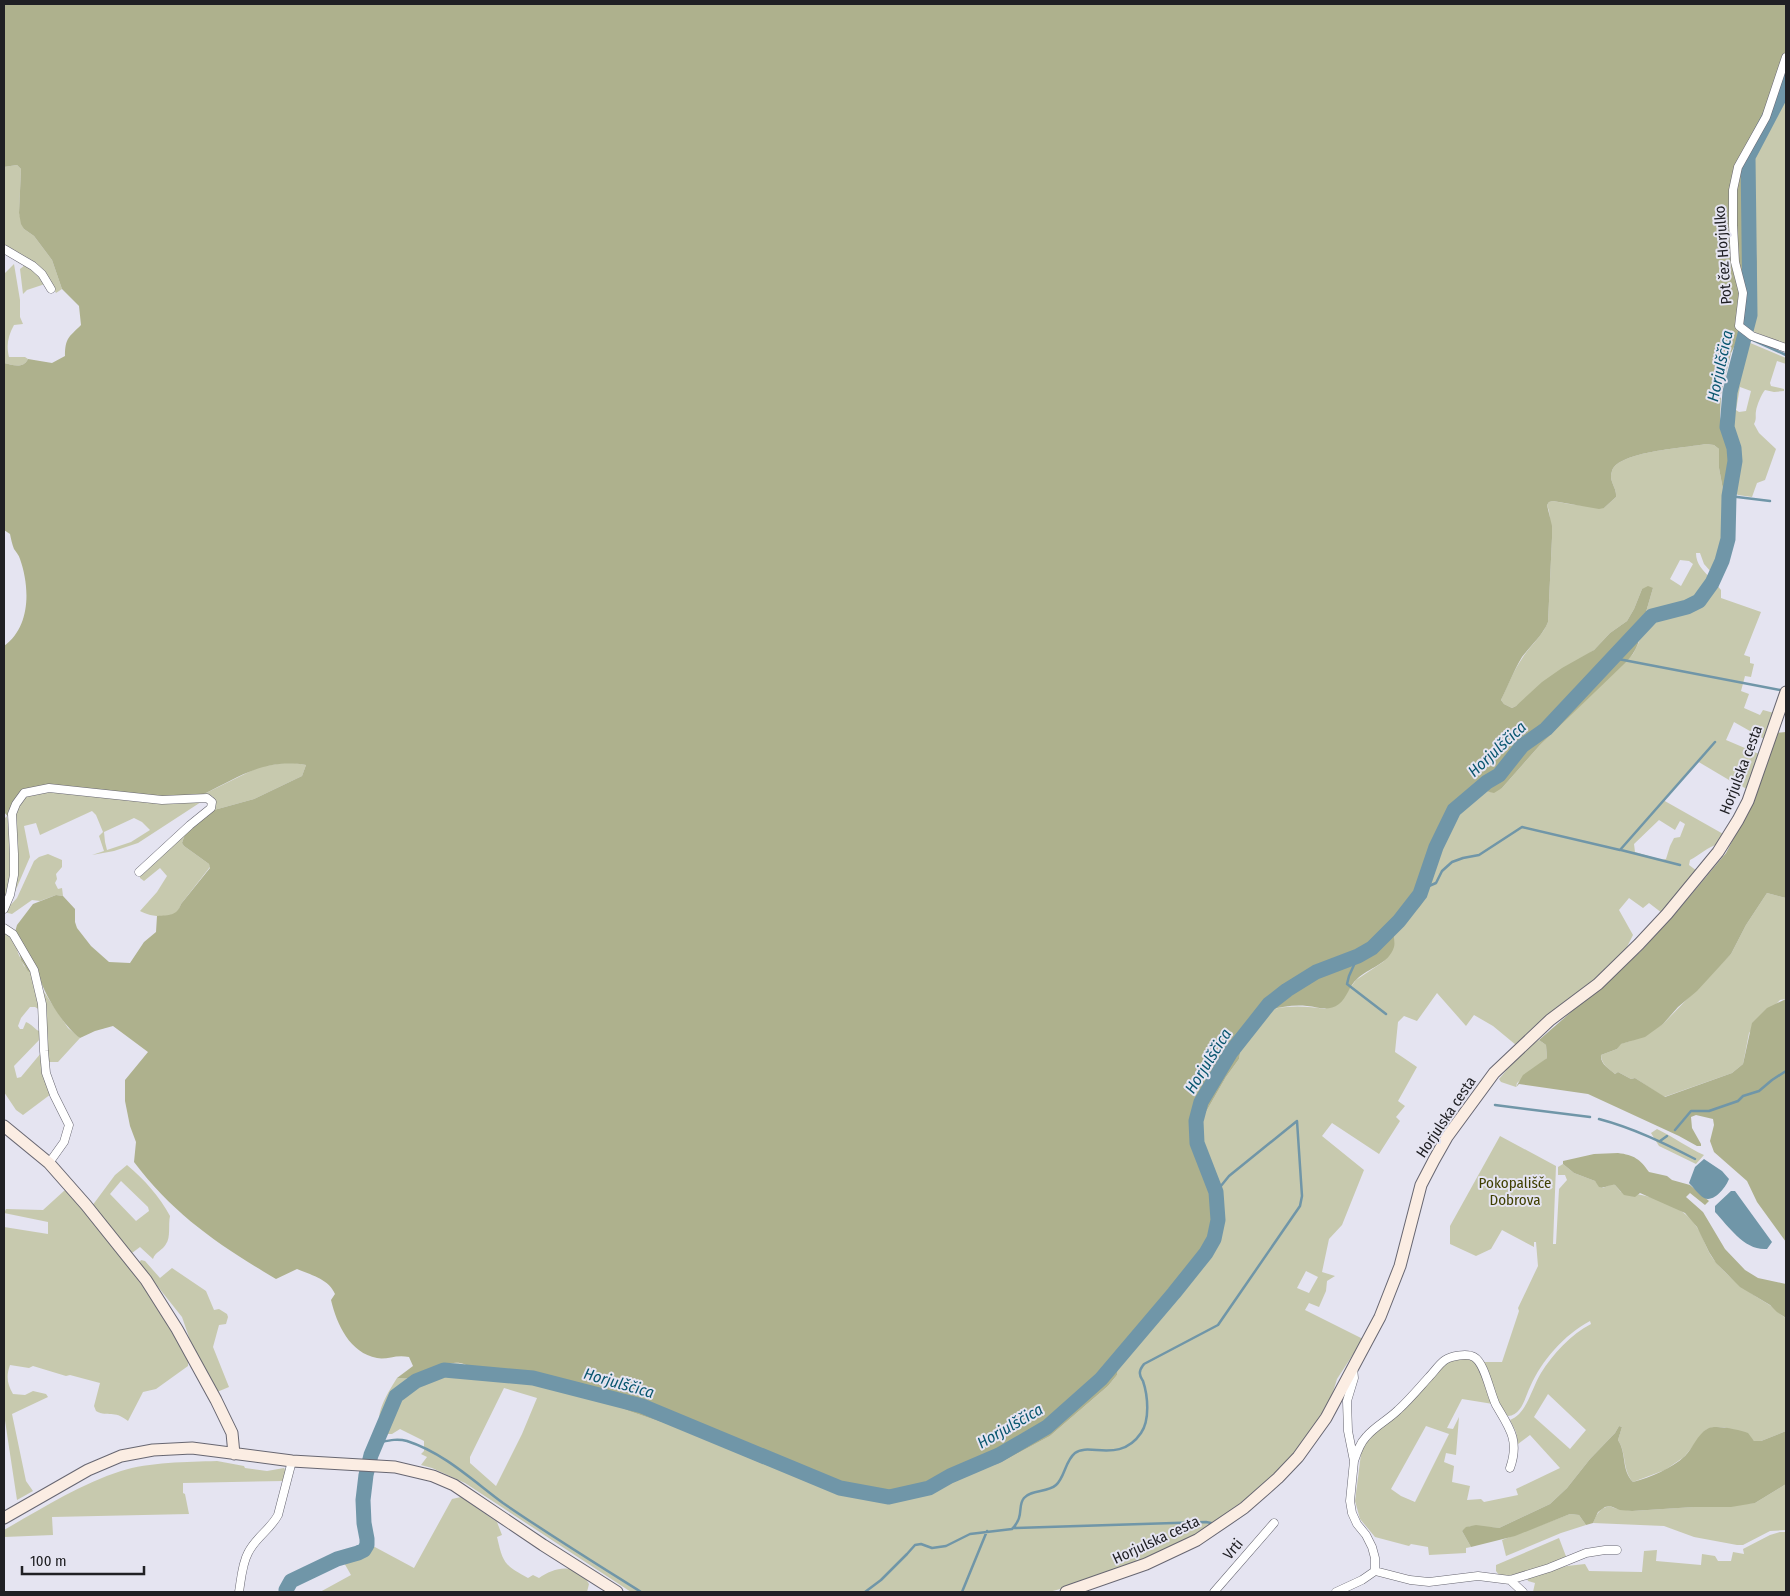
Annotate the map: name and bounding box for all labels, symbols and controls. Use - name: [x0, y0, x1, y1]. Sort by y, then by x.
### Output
- street label: Pot čez Horjulko: [1711, 205, 1735, 305]
- water label: Horjulščica: [1703, 329, 1737, 403]
- water label: Horjulščica: [1464, 717, 1530, 781]
- street label: Horjulska cesta: [1716, 723, 1766, 817]
- water label: Horjulščica: [1181, 1025, 1235, 1097]
- street label: Horjulska cesta: [1412, 1073, 1480, 1161]
- park label: Pokopališče Dobrova: [1479, 1174, 1551, 1209]
- water label: Horjulščica: [582, 1364, 656, 1402]
- water label: Horjulščica: [974, 1400, 1046, 1452]
- street label: Horjulska cesta: [1110, 1512, 1202, 1568]
- street label: Vrti: [1219, 1535, 1247, 1563]
- scale bar: [22, 1544, 145, 1576]
- text: 100 m: [30, 1552, 67, 1570]

